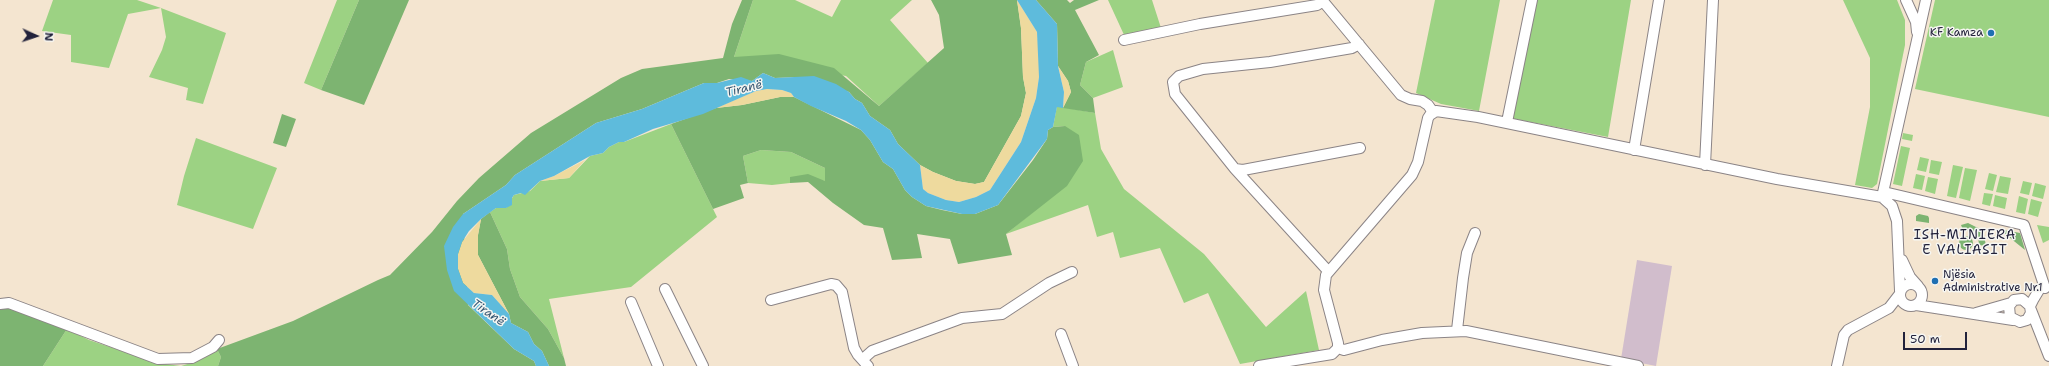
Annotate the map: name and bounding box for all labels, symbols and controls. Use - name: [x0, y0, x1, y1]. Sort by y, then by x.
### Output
- north arrow: [16, 16, 56, 56]
- place label: KF Kamza: [1930, 26, 1983, 40]
- marker: KF Kamza: [1986, 28, 1996, 38]
- text: N: [41, 32, 56, 41]
- water label: Tiranë: [724, 78, 764, 100]
- district label: ISH-MINIERA E VALIASIT: [1914, 228, 2016, 259]
- place label: Njësia Administrative Nr.1: [1943, 268, 2043, 294]
- marker: Njësia Administrative Nr.1: [1930, 276, 1940, 286]
- water label: Tiranë: [469, 297, 507, 329]
- scale bar: [1905, 324, 1969, 350]
- text: 50 m: [1910, 331, 1940, 347]

